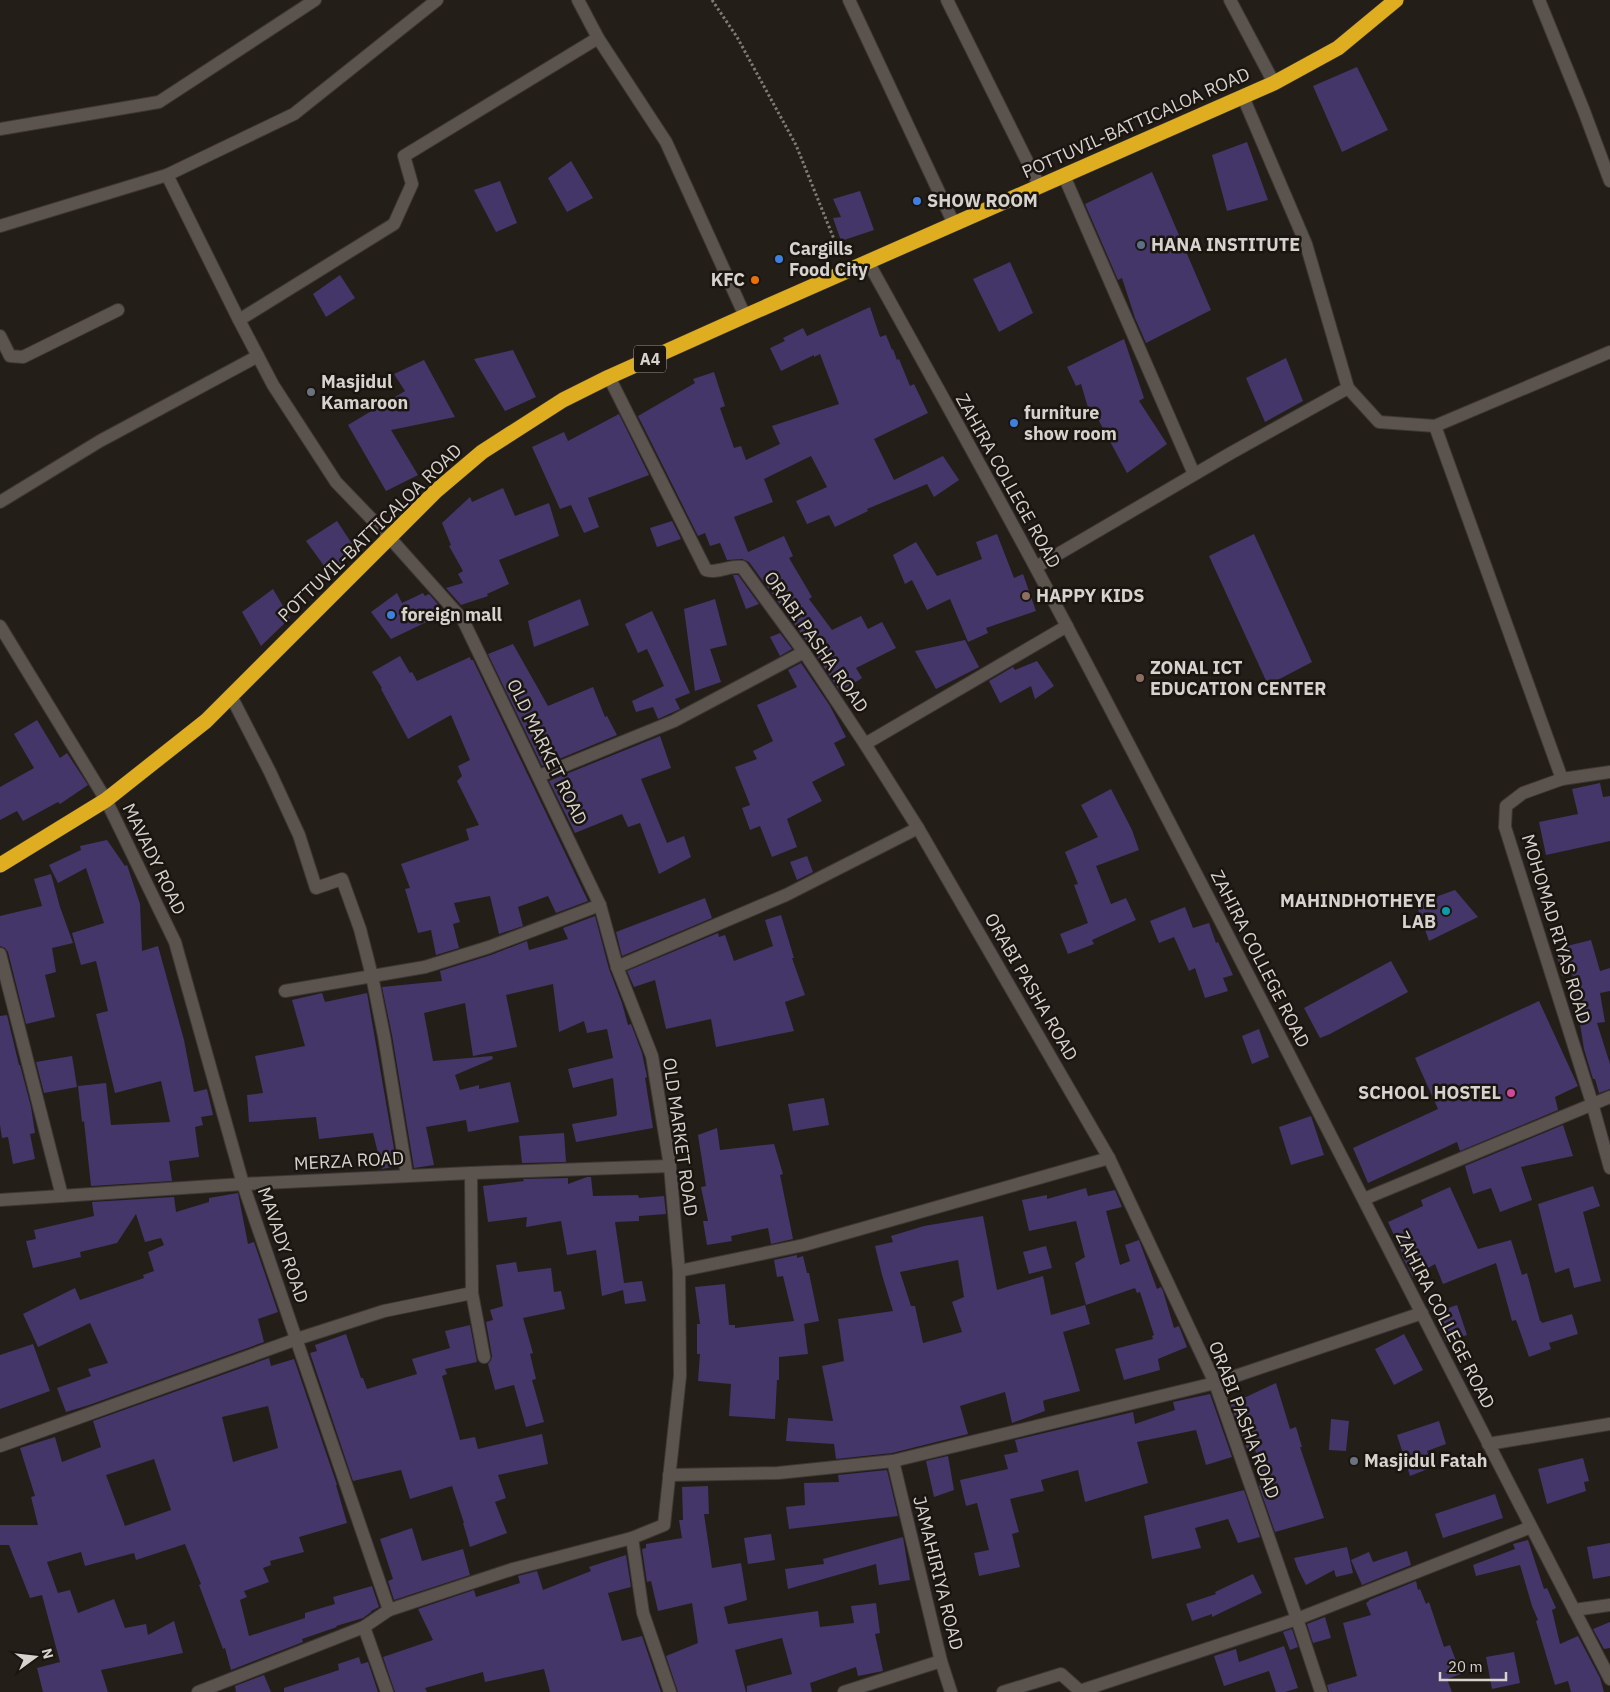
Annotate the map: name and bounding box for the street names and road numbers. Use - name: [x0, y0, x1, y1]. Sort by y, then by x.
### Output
- street label: POTTUVIL-BATTICALOA ROAD: [1018, 62, 1253, 183]
- road number: A4: [634, 346, 666, 372]
- street label: ZAHIRA COLLEGE ROAD: [951, 389, 1066, 572]
- street label: POTTUVIL-BATTICALOA ROAD: [273, 439, 467, 627]
- street label: ORABI PASHA ROAD: [759, 567, 874, 717]
- street label: OLD MARKET ROAD: [502, 675, 593, 829]
- street label: MAVADY ROAD: [118, 799, 191, 918]
- street label: MOHOMAD RIYAS ROAD: [1517, 831, 1596, 1027]
- street label: ZAHIRA COLLEGE ROAD: [1206, 866, 1315, 1051]
- street label: ORABI PASHA ROAD: [980, 909, 1083, 1065]
- street label: OLD MARKET ROAD: [658, 1056, 703, 1218]
- street label: MERZA ROAD: [293, 1146, 405, 1175]
- street label: MAVADY ROAD: [253, 1184, 314, 1306]
- street label: ZAHIRA COLLEGE ROAD: [1391, 1227, 1500, 1412]
- street label: ORABI PASHA ROAD: [1204, 1338, 1285, 1502]
- street label: JAMAHIRIYA ROAD: [908, 1493, 969, 1652]

